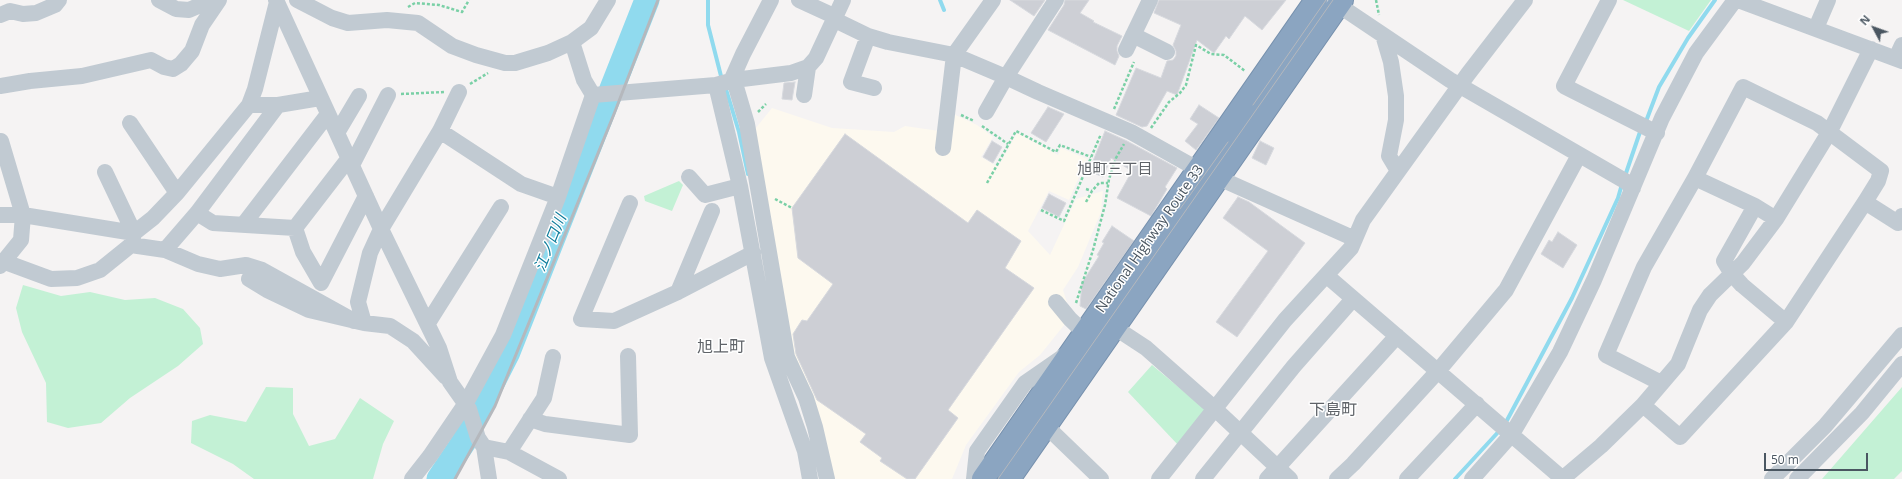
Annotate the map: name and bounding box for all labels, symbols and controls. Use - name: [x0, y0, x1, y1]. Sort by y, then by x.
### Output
- north arrow: [1854, 8, 1894, 48]
- text: N: [1856, 12, 1873, 28]
- district label: 旭町三丁目: [1078, 161, 1152, 179]
- street label: National Highway Route 33: [1093, 162, 1207, 316]
- water label: 江ノ口川: [531, 212, 571, 274]
- district label: 旭上町: [697, 337, 745, 357]
- district label: 下島町: [1309, 400, 1357, 420]
- scale bar: [1766, 445, 1870, 471]
- text: 50 m: [1771, 451, 1799, 468]

